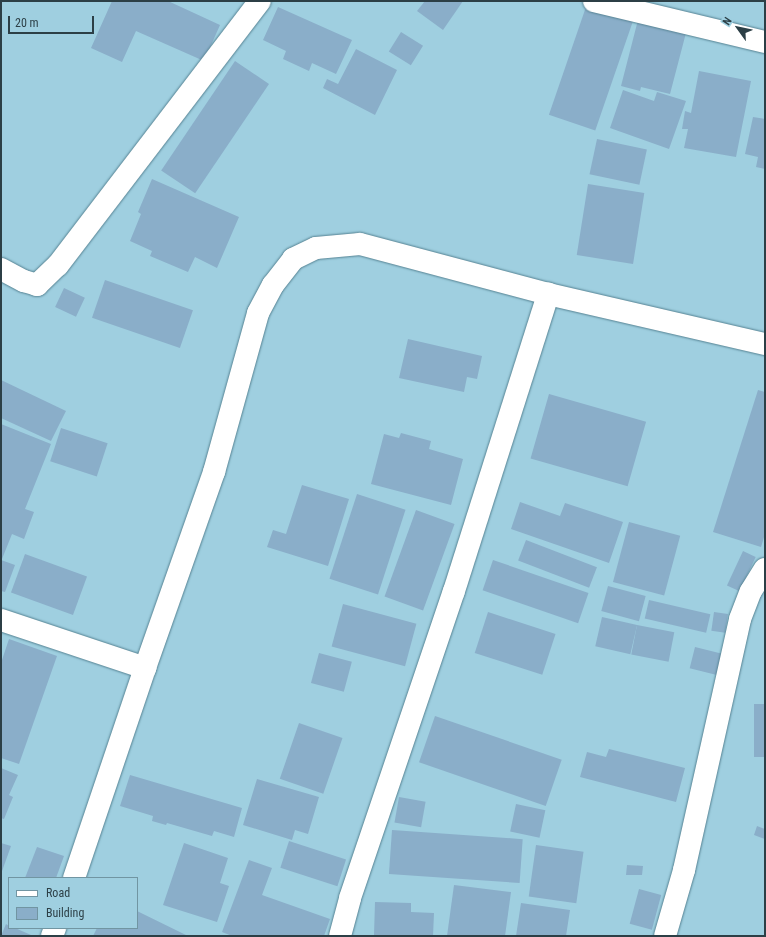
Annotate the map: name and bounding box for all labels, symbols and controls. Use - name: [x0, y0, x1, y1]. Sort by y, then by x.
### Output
- scale bar: [10, 8, 96, 34]
- north arrow: [718, 8, 758, 48]
- text: N: [720, 15, 735, 28]
- text: 20 m: [15, 16, 39, 30]
- legend: [8, 877, 138, 929]
- text: Road: [46, 886, 70, 900]
- text: Building: [46, 906, 84, 920]

